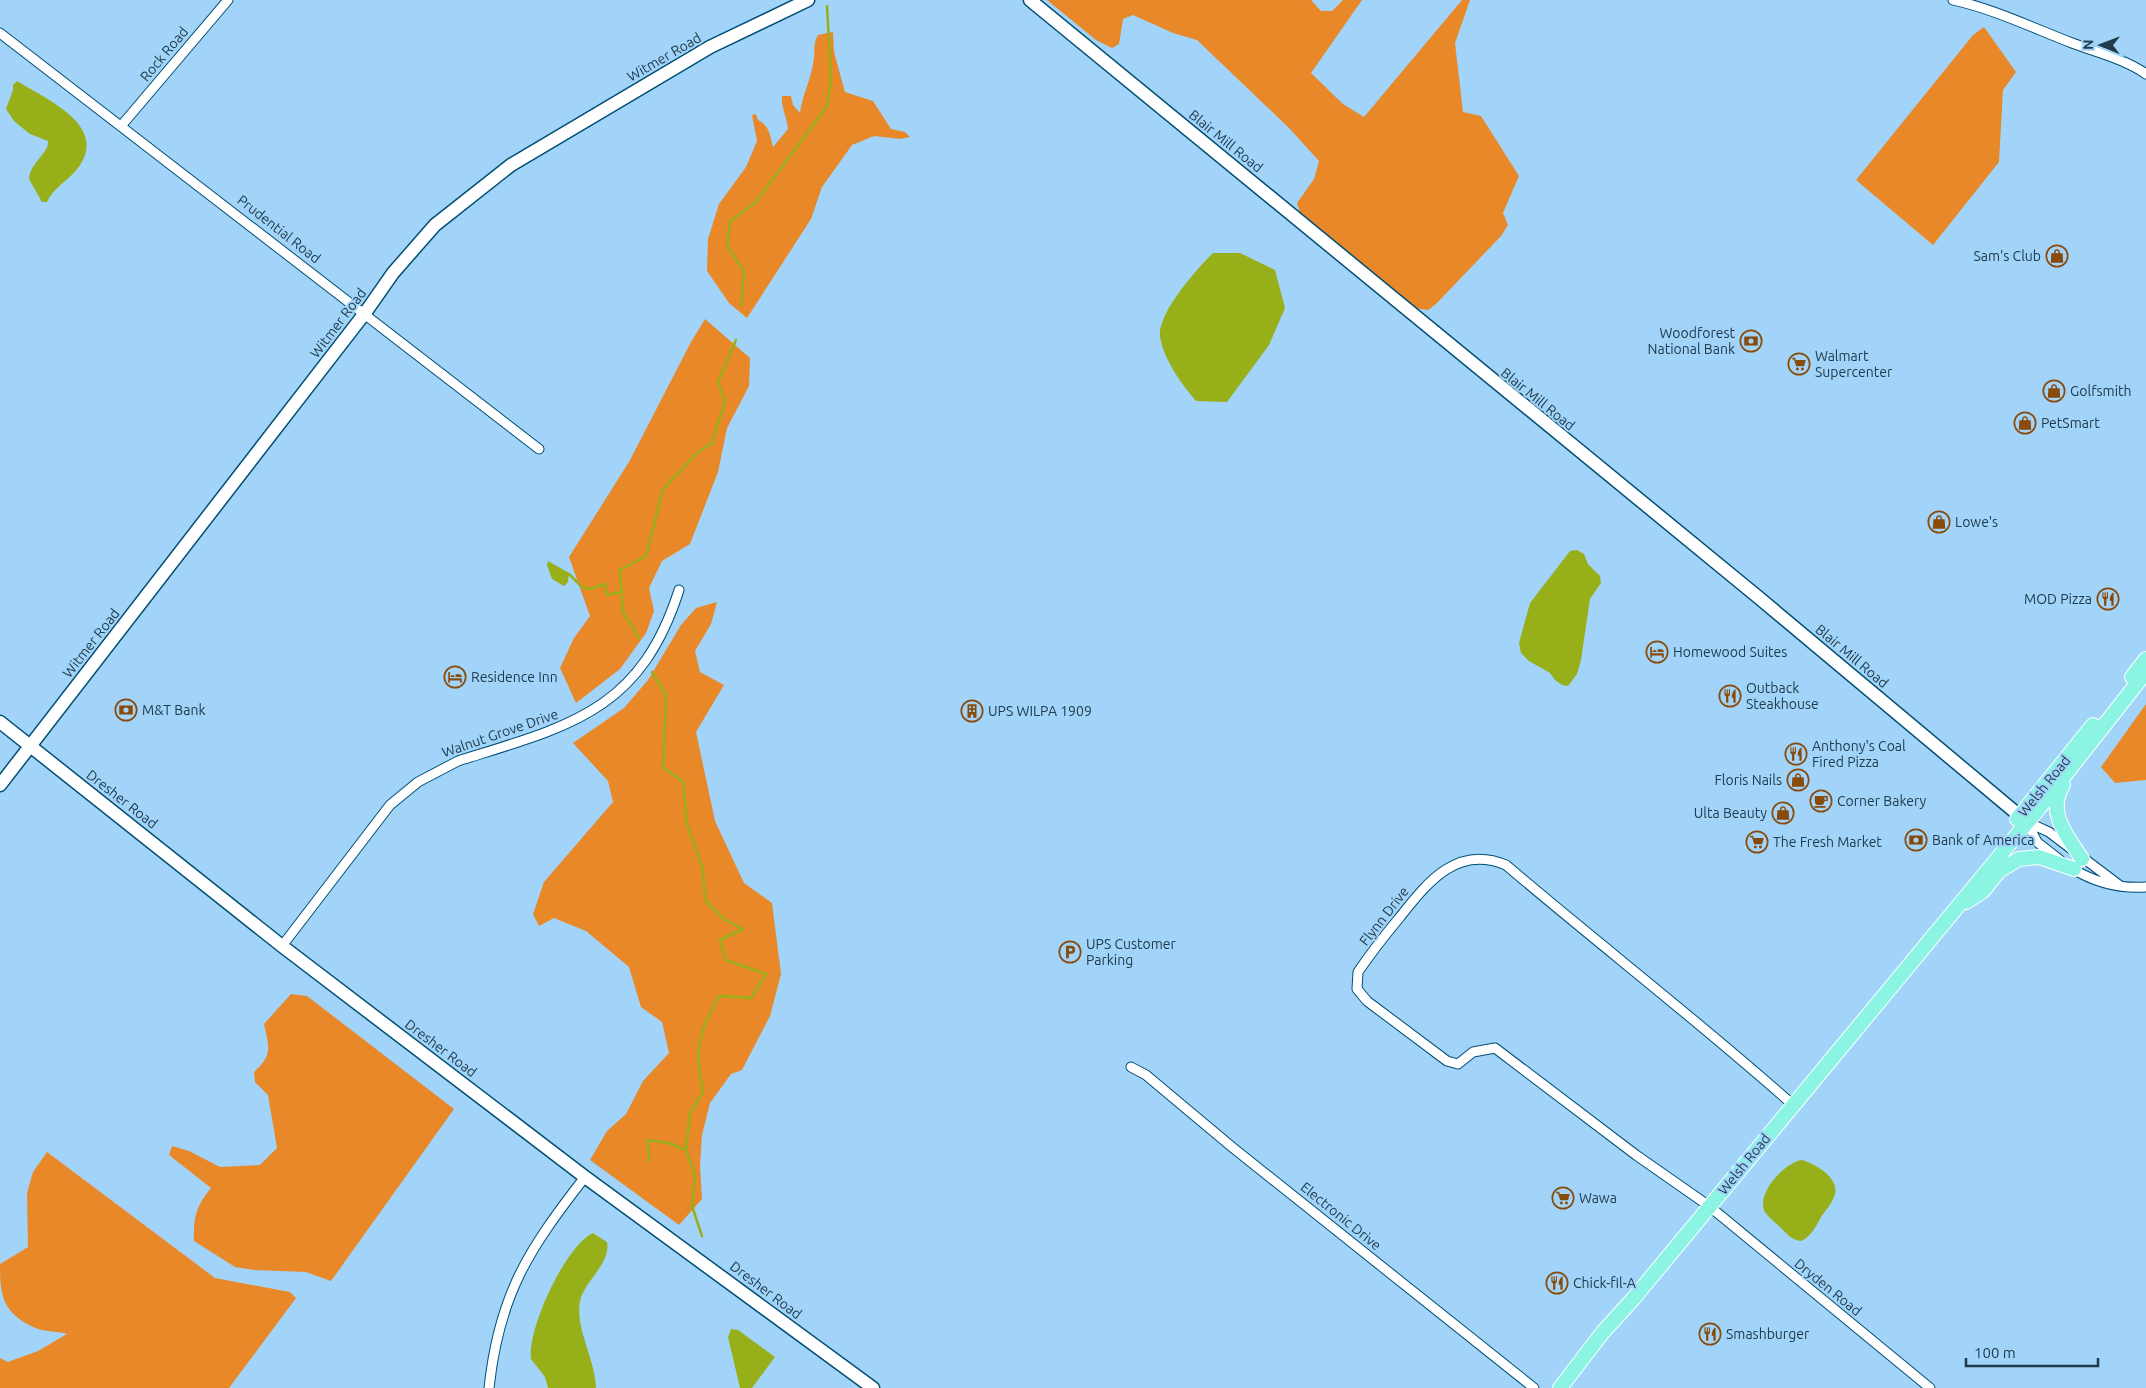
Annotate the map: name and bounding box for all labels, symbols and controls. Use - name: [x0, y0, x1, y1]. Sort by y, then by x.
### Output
- north arrow: [2076, 20, 2126, 70]
- street label: Rock Road: [137, 24, 191, 84]
- street label: Witmer Road: [624, 29, 704, 85]
- text: N: [2080, 39, 2096, 50]
- street label: Blair Mill Road: [1186, 106, 1266, 176]
- street label: Prudential Road: [234, 192, 324, 266]
- shop icon: Sam's Club: [2045, 244, 2069, 268]
- place label: Sam's Club: [1973, 248, 2041, 264]
- street label: Witmer Road: [307, 285, 369, 361]
- place label: Woodforest National Bank: [1648, 325, 1735, 357]
- bank icon: Woodforest National Bank: [1739, 329, 1763, 353]
- place label: Walmart Supercenter: [1815, 348, 1893, 380]
- supermarket icon: Walmart Supercenter: [1787, 352, 1811, 376]
- street label: Blair Mill Road: [1498, 364, 1578, 434]
- shop icon: Golfsmith: [2042, 379, 2066, 403]
- place label: Golfsmith: [2070, 383, 2132, 399]
- shop icon: PetSmart: [2013, 411, 2037, 435]
- place label: PetSmart: [2041, 415, 2100, 431]
- shop icon: Lowe's: [1927, 510, 1951, 534]
- place label: Lowe's: [1955, 514, 1998, 530]
- restaurant icon: MOD Pizza: [2096, 587, 2120, 611]
- place label: MOD Pizza: [2024, 591, 2092, 607]
- street label: Witmer Road: [59, 605, 123, 681]
- street label: Blair Mill Road: [1812, 621, 1892, 691]
- hotel icon: Homewood Suites: [1645, 640, 1669, 664]
- place label: Homewood Suites: [1673, 644, 1787, 660]
- hotel icon: Residence Inn: [443, 665, 467, 689]
- place label: Residence Inn: [471, 669, 558, 685]
- place label: Outback Steakhouse: [1746, 680, 1819, 712]
- restaurant icon: Outback Steakhouse: [1718, 684, 1742, 708]
- bank icon: M&T Bank: [114, 698, 138, 722]
- building icon: UPS WILPA 1909: [960, 699, 984, 723]
- place label: M&T Bank: [142, 702, 205, 718]
- place label: UPS WILPA 1909: [988, 703, 1092, 719]
- street label: Walnut Grove Drive: [440, 706, 560, 760]
- place label: Anthony's Coal Fired Pizza: [1812, 738, 1906, 770]
- restaurant icon: Anthony's Coal Fired Pizza: [1784, 742, 1808, 766]
- street label: Welsh Road: [2015, 752, 2073, 820]
- street label: Dresher Road: [83, 766, 161, 832]
- shop icon: Floris Nails: [1786, 768, 1810, 792]
- place label: Floris Nails: [1714, 772, 1782, 788]
- cafe icon: Corner Bakery: [1809, 789, 1833, 813]
- place label: Corner Bakery: [1837, 793, 1927, 809]
- shop icon: Ulta Beauty: [1771, 801, 1795, 825]
- place label: Ulta Beauty: [1694, 805, 1767, 821]
- bank icon: Bank of America: [1904, 828, 1928, 852]
- supermarket icon: The Fresh Market: [1745, 830, 1769, 854]
- place label: Bank of America: [1932, 832, 2034, 848]
- place label: The Fresh Market: [1773, 834, 1882, 850]
- street label: Flynn Drive: [1356, 883, 1412, 949]
- place label: UPS Customer Parking: [1086, 936, 1176, 968]
- parking icon: UPS Customer Parking: [1058, 940, 1082, 964]
- street label: Dresher Road: [402, 1016, 480, 1080]
- street label: Welsh Road: [1715, 1130, 1773, 1198]
- street label: Electronic Drive: [1298, 1179, 1384, 1253]
- supermarket icon: Wawa: [1551, 1186, 1575, 1210]
- place label: Wawa: [1579, 1190, 1617, 1206]
- street label: Dryden Road: [1791, 1255, 1865, 1319]
- street label: Dresher Road: [727, 1258, 805, 1322]
- restaurant icon: Chick-fil-A: [1545, 1271, 1569, 1295]
- place label: Chick-fil-A: [1573, 1275, 1636, 1291]
- restaurant icon: Smashburger: [1698, 1322, 1722, 1346]
- place label: Smashburger: [1726, 1326, 1810, 1342]
- scale bar: [1966, 1336, 2098, 1368]
- text: 100 m: [1974, 1344, 2016, 1361]

